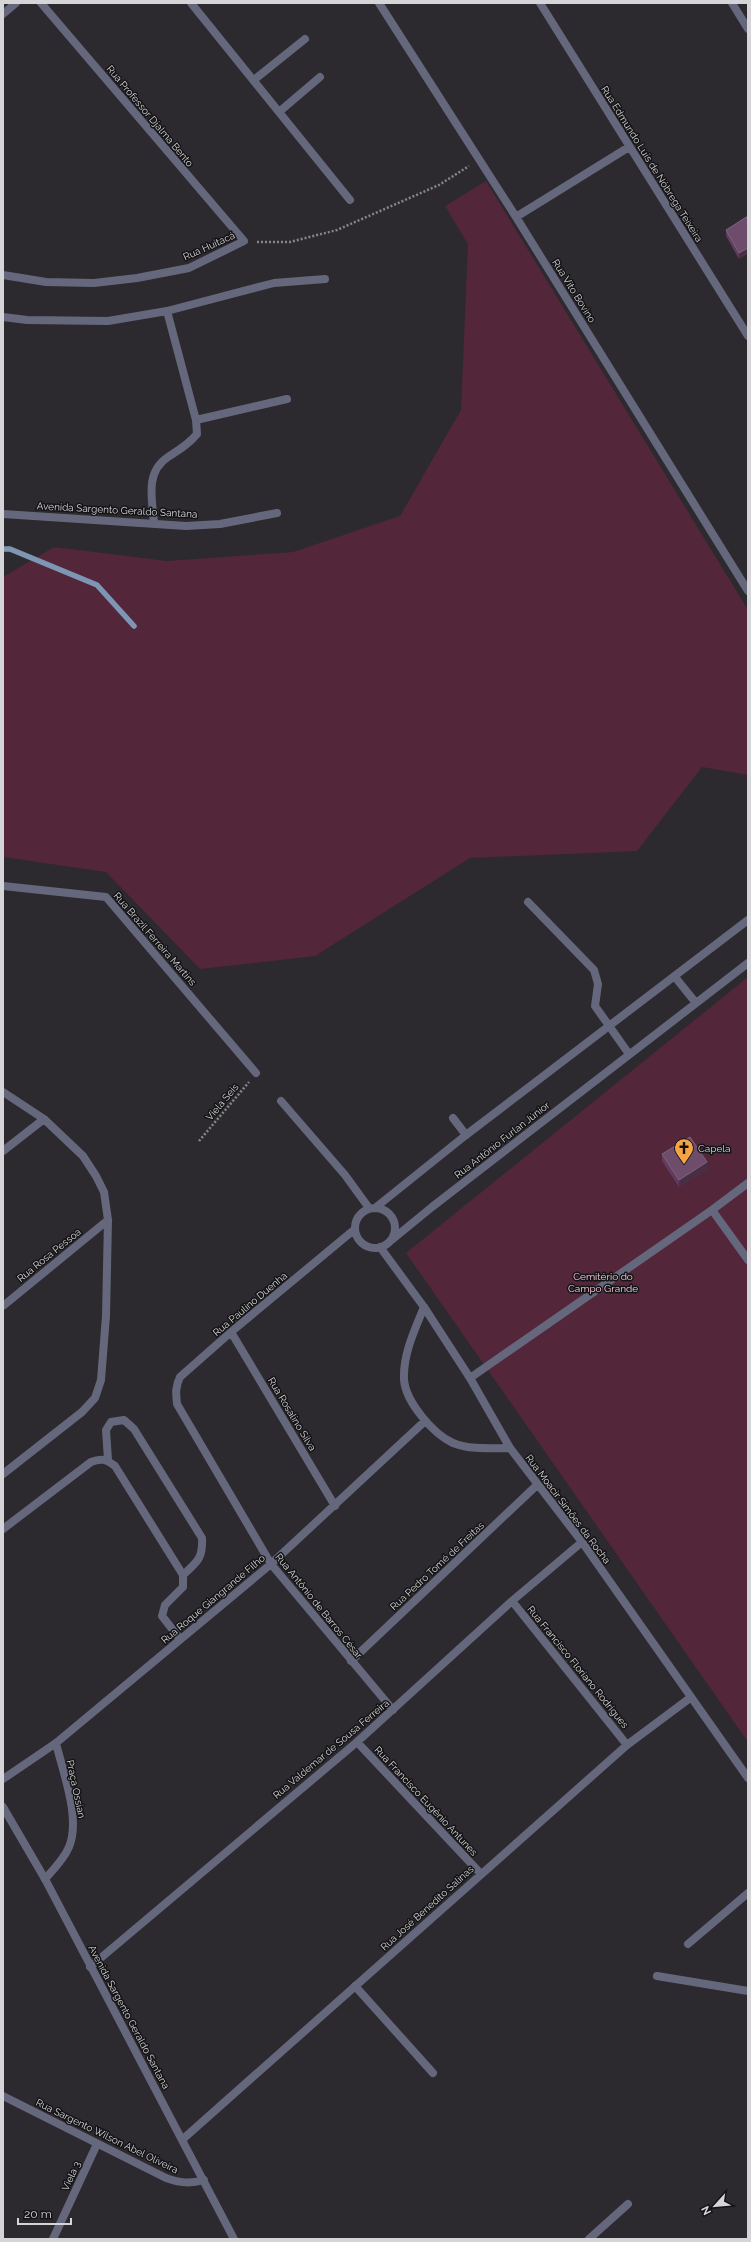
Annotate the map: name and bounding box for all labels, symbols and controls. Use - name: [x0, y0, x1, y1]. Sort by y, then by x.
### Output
- street label: Rua Professor Djalma Bento: [104, 63, 196, 169]
- street label: Rua Edmundo Luís de Nóbrega Teixeira: [599, 84, 705, 244]
- street label: Rua Huitacá: [181, 230, 237, 262]
- street label: Rua Vito Bovino: [550, 257, 598, 325]
- street label: Avenida Sargento Geraldo Santana: [36, 500, 198, 520]
- street label: Rua Brazil Ferreira Martins: [112, 890, 199, 988]
- street label: Viela Seis: [203, 1081, 241, 1123]
- street label: Rua Antônio Furlan Júnior: [452, 1099, 552, 1181]
- church icon: Capela: [673, 1137, 695, 1165]
- place label: Capela: [698, 1143, 731, 1154]
- street label: Rua Rosa Pessoa: [15, 1226, 83, 1284]
- street label: Rua Paulino Duenha: [211, 1270, 289, 1338]
- park label: Cemitério do Campo Grande: [568, 1271, 638, 1294]
- street label: Rua Rosalino Silva: [266, 1375, 318, 1453]
- street label: Rua Moacir Simões da Rocha: [523, 1452, 613, 1566]
- street label: Rua Pedro Tomé de Freitas: [388, 1520, 486, 1612]
- street label: Rua Antônio de Barros César: [273, 1551, 365, 1661]
- street label: Rua Roque Giangrande Filho: [159, 1552, 267, 1646]
- street label: Rua Francisco Floriano Rodrigues: [525, 1604, 631, 1731]
- street label: Rua Valdemar de Sousa Ferreira: [271, 1697, 391, 1801]
- street label: Rua Francisco Eugênio Antunes: [372, 1744, 480, 1858]
- street label: Praça Ossian: [64, 1759, 88, 1819]
- street label: Rua José Benedito Salinas: [378, 1863, 476, 1953]
- street label: Avenida Sargento Geraldo Santana: [86, 1943, 172, 2091]
- street label: Rua Sargento Wilson Abel Oliveira: [34, 2097, 180, 2175]
- street label: Viela 3: [59, 2160, 83, 2192]
- north arrow: [695, 2186, 735, 2226]
- scale bar: [18, 2200, 71, 2226]
- text: N: [699, 2204, 714, 2217]
- text: 20 m: [24, 2207, 52, 2221]

